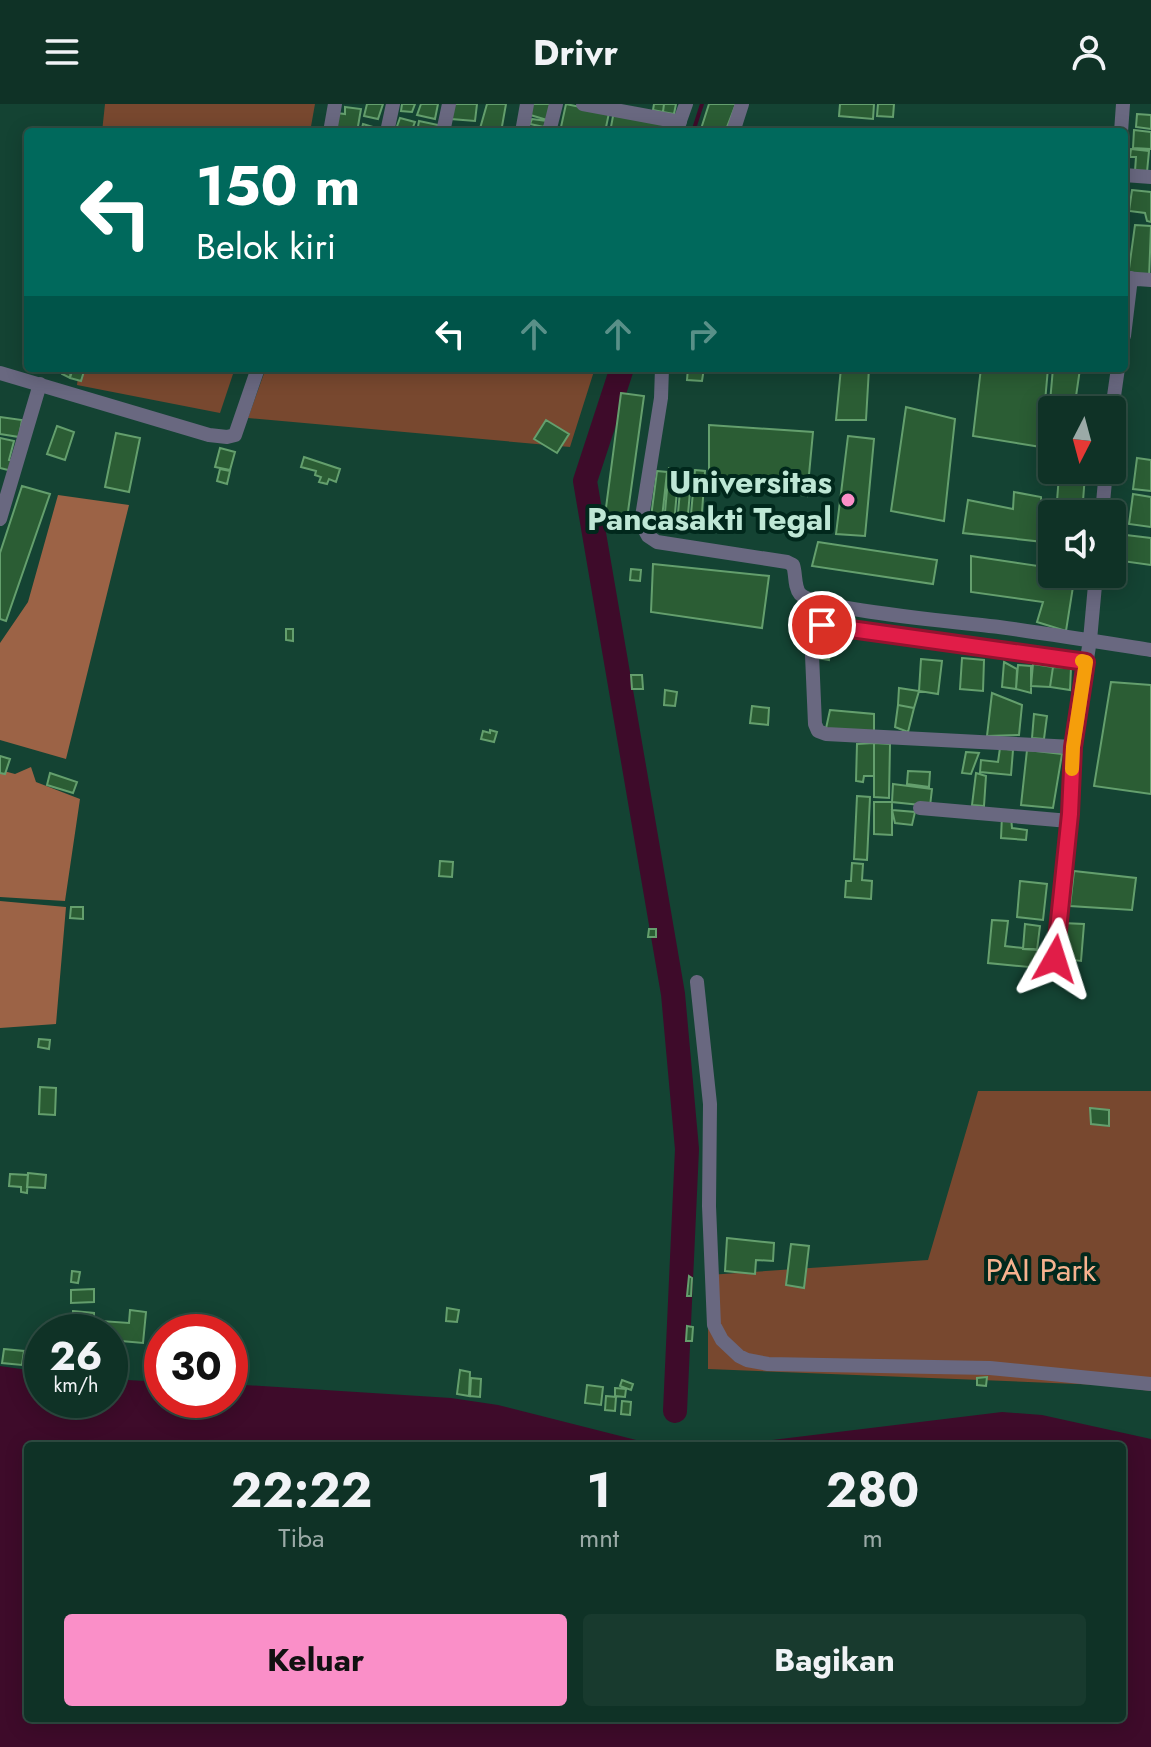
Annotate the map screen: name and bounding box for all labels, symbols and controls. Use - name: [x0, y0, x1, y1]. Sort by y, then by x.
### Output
- text: Drivr: [533, 26, 618, 78]
- icon: menu: [40, 30, 84, 74]
- icon: person: [1067, 30, 1111, 74]
- text: 150 m: [196, 145, 360, 226]
- icon: left: [64, 160, 168, 264]
- text: Belok kiri: [196, 220, 336, 272]
- icon: left: [428, 312, 472, 356]
- icon: ahead: [512, 312, 556, 356]
- icon: ahead: [596, 312, 640, 356]
- icon: right: [680, 312, 724, 356]
- north arrow: [1038, 396, 1126, 484]
- map controls: [1038, 396, 1126, 588]
- place label: Universitas Pancasakti Tegal: [587, 459, 832, 542]
- marker: Universitas Pancasakti Tegal: [839, 491, 857, 509]
- button: sound: [1038, 500, 1126, 588]
- pin: [788, 591, 856, 659]
- icon: arrive: [800, 603, 844, 647]
- position arrow: [1013, 917, 1097, 1001]
- park label: PAI Park: [986, 1247, 1097, 1293]
- speed limit sign: 30: [144, 1314, 248, 1418]
- text: 26: [50, 1327, 103, 1385]
- text: km/h: [53, 1371, 99, 1400]
- text: 22:22: [231, 1456, 372, 1525]
- text: 1: [587, 1456, 611, 1525]
- text: 280: [826, 1456, 919, 1525]
- text: Tiba: [278, 1519, 325, 1557]
- text: mnt: [579, 1519, 619, 1557]
- text: m: [862, 1519, 883, 1557]
- button: Keluar: [64, 1614, 567, 1706]
- button: Bagikan: [583, 1614, 1086, 1706]

